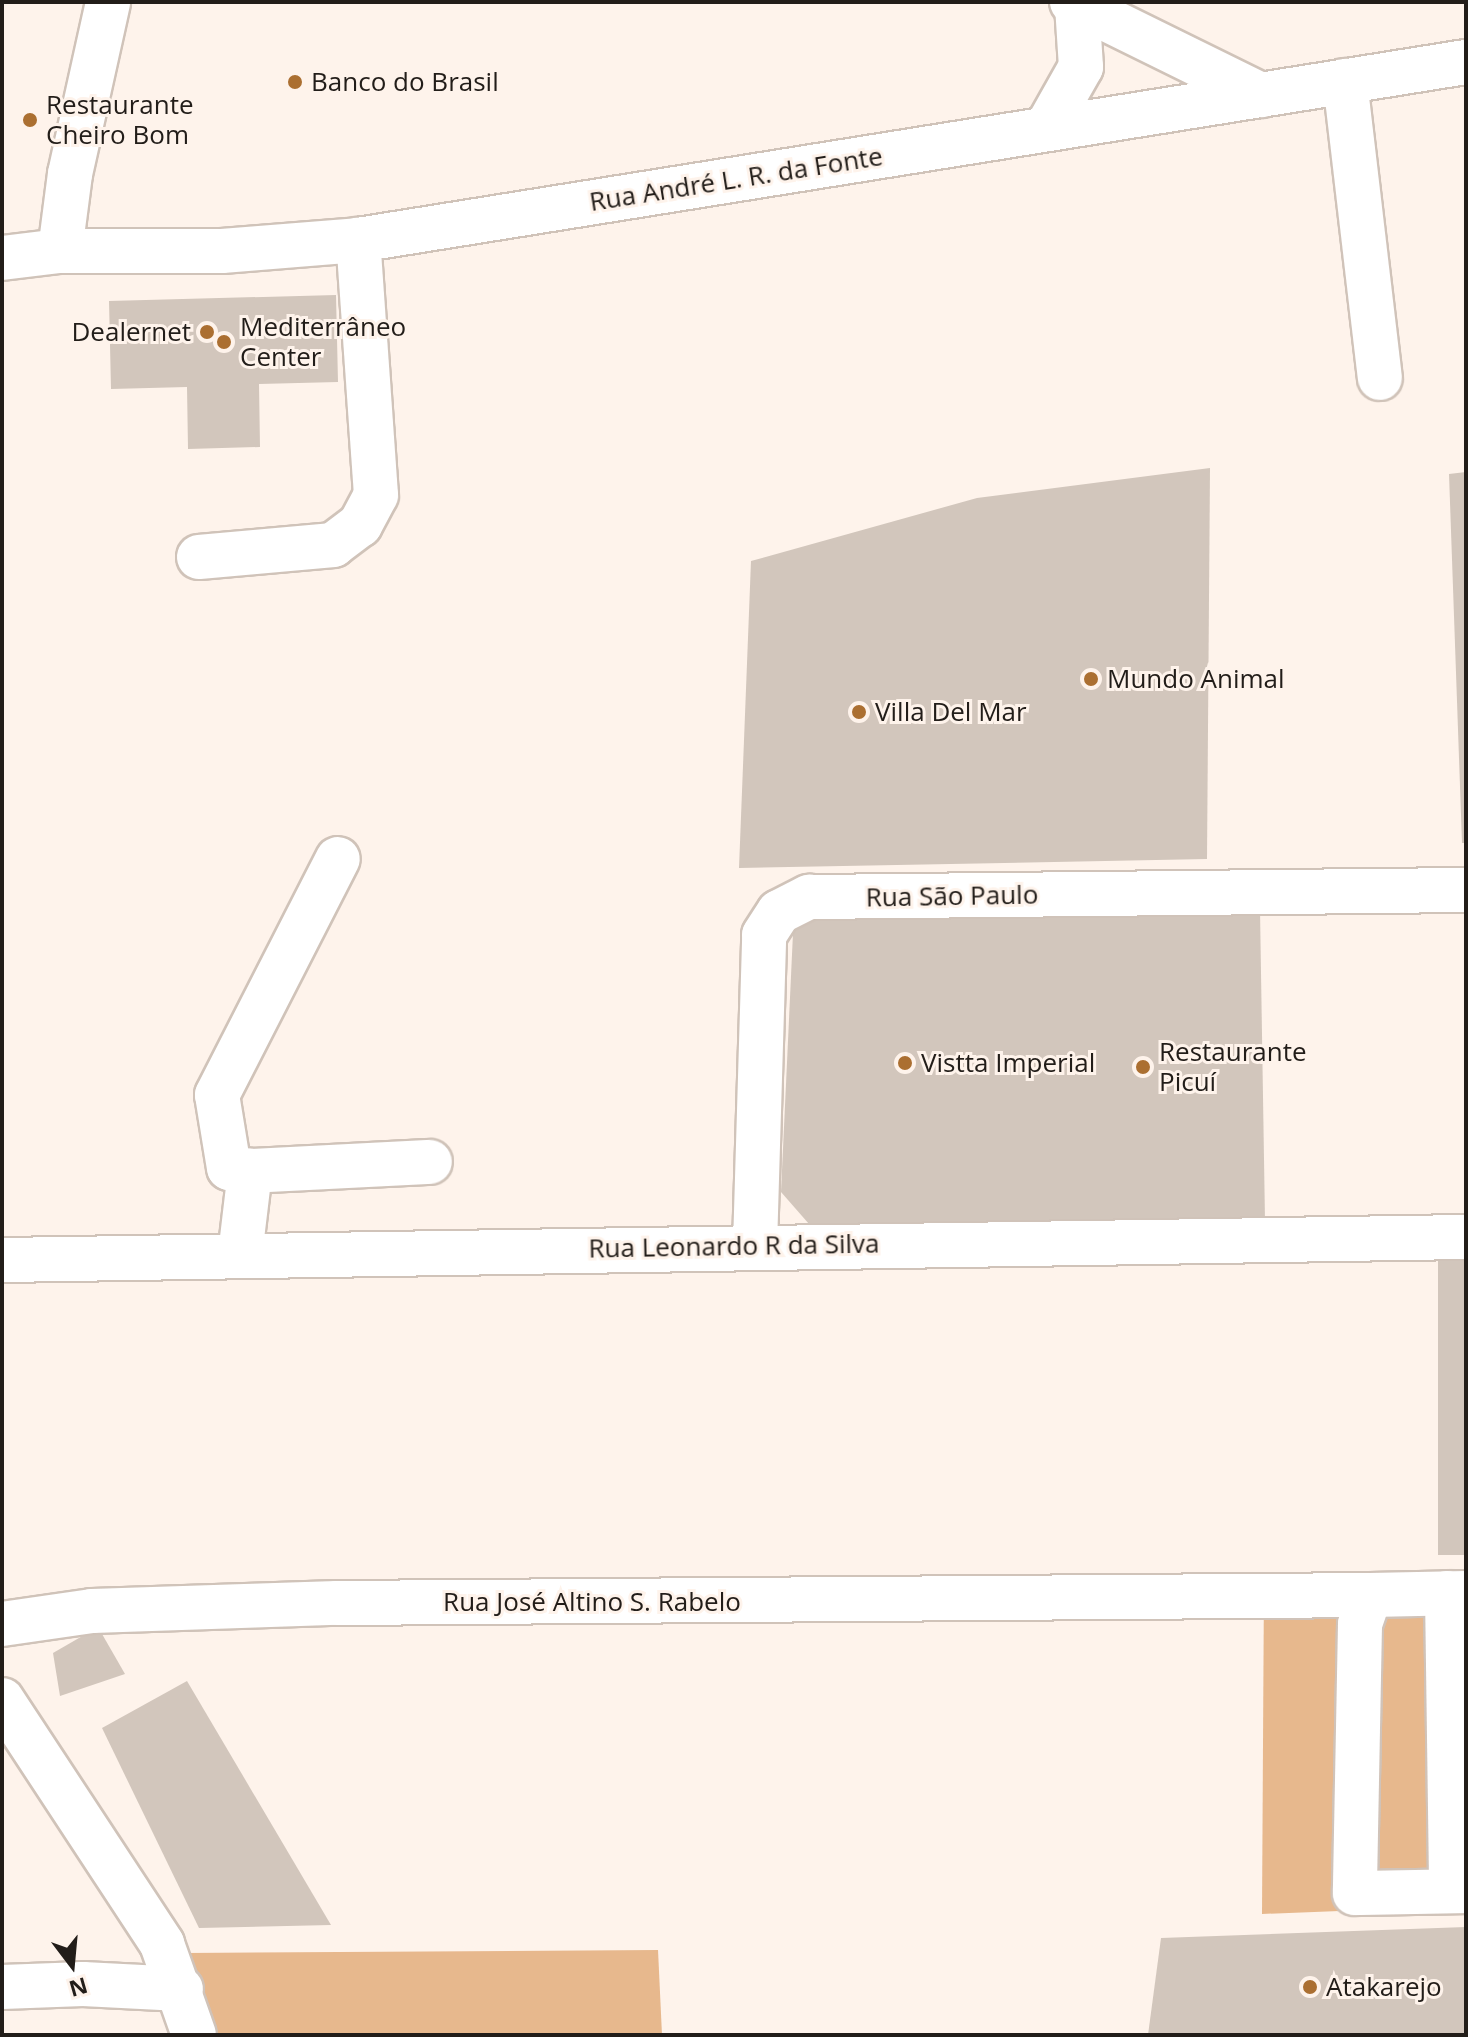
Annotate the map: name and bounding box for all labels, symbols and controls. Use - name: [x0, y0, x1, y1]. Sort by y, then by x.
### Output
- place label: Banco do Brasil: [311, 66, 499, 98]
- marker: Banco do Brasil: [286, 73, 304, 91]
- place label: Restaurante Cheiro Bom: [46, 89, 194, 150]
- marker: Restaurante Cheiro Bom: [21, 111, 39, 129]
- street label: Rua André L. R. da Fonte: [587, 140, 885, 218]
- place label: Mediterrâneo Center: [240, 311, 406, 372]
- place label: Dealernet: [71, 316, 191, 348]
- marker: Dealernet: [198, 323, 216, 341]
- marker: Mediterrâneo Center: [215, 333, 233, 351]
- place label: Mundo Animal: [1107, 663, 1285, 695]
- marker: Mundo Animal: [1082, 670, 1100, 688]
- place label: Villa Del Mar: [875, 696, 1027, 728]
- marker: Villa Del Mar: [850, 703, 868, 721]
- street label: Rua São Paulo: [865, 879, 1039, 913]
- place label: Restaurante Picuí: [1159, 1036, 1307, 1098]
- place label: Vistta Imperial: [921, 1047, 1095, 1079]
- marker: Vistta Imperial: [896, 1054, 914, 1072]
- marker: Restaurante Picuí: [1134, 1058, 1152, 1076]
- street label: Rua Leonardo R da Silva: [588, 1228, 880, 1264]
- street label: Rua José Altino S. Rabelo: [443, 1586, 741, 1618]
- north arrow: [32, 1925, 112, 2005]
- text: N: [66, 1971, 91, 2005]
- place label: Atakarejo: [1326, 1971, 1442, 2003]
- marker: Atakarejo: [1301, 1978, 1319, 1996]

